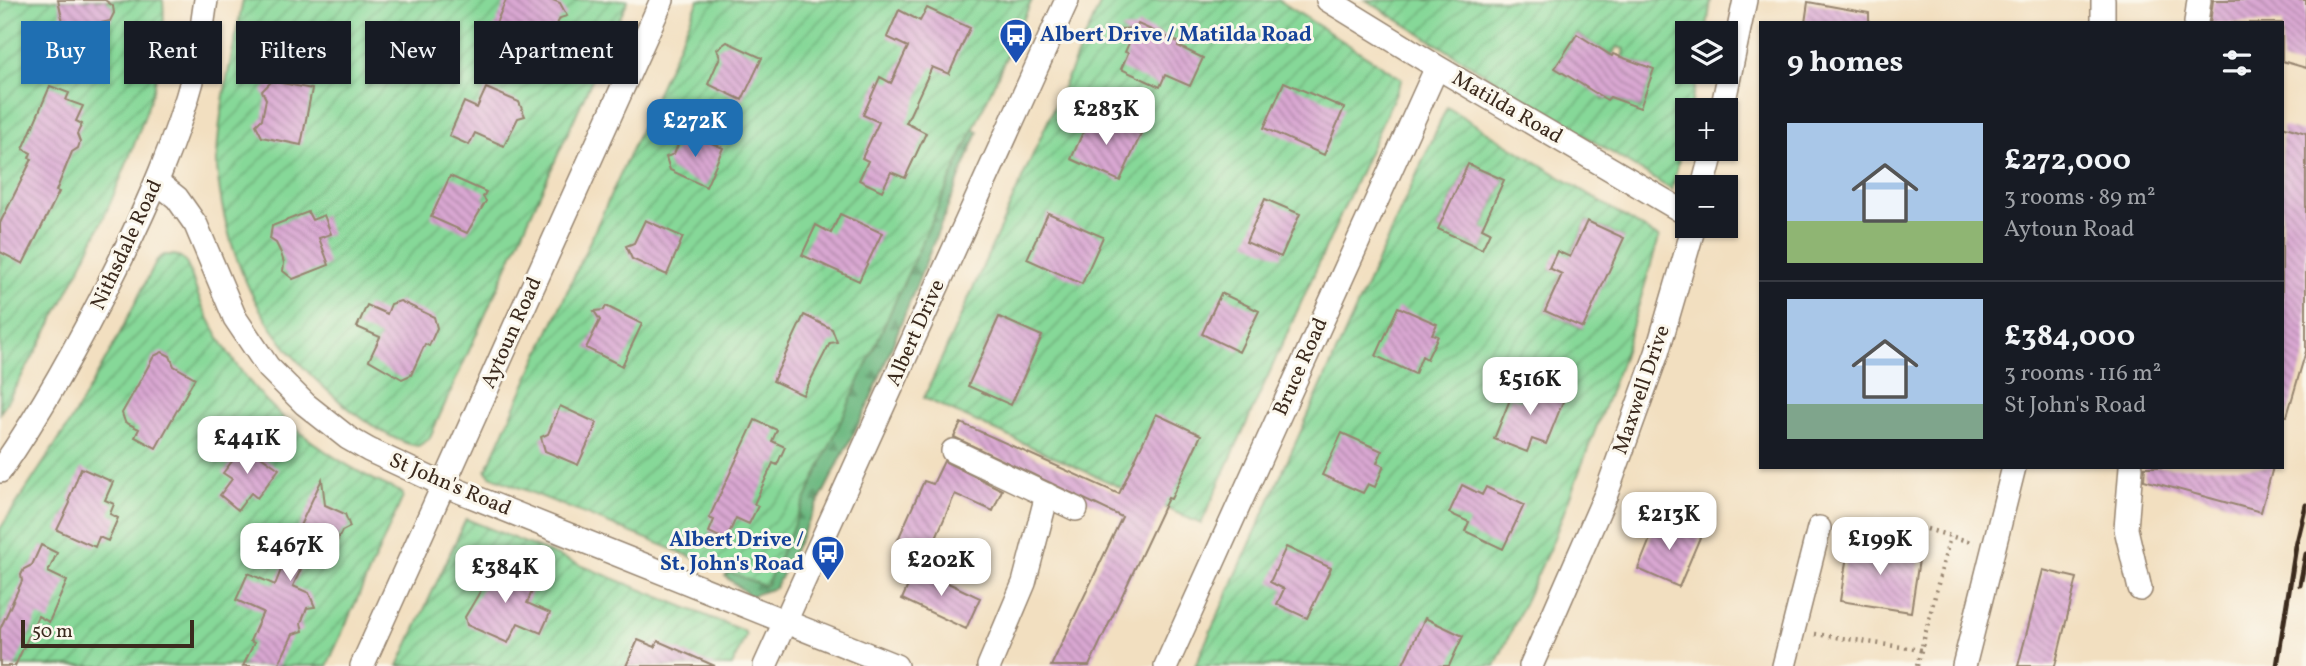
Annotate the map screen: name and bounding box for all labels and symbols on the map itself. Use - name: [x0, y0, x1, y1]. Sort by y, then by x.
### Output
- bus stop icon: Albert Drive / Matilda Road: [997, 16, 1035, 65]
- place label: Albert Drive / Matilda Road: [1040, 21, 1312, 50]
- street label: Matilda Road: [1446, 65, 1568, 151]
- pin: £283K: [1057, 88, 1155, 147]
- pin: £272K: [646, 100, 744, 159]
- street label: Nithsdale Road: [84, 175, 170, 315]
- street label: Aytoun Road: [475, 273, 549, 393]
- street label: Albert Drive: [880, 275, 952, 391]
- street label: Bruce Road: [1266, 313, 1336, 421]
- street label: Maxwell Drive: [1606, 322, 1678, 458]
- pin: £516K: [1481, 358, 1579, 417]
- pin: £441K: [198, 416, 296, 476]
- street label: St John's Road: [385, 446, 515, 524]
- pin: £213K: [1620, 492, 1718, 552]
- pin: £199K: [1831, 518, 1929, 577]
- pin: £467K: [241, 524, 339, 583]
- place label: Albert Drive / St. John's Road: [660, 526, 804, 579]
- bus stop icon: Albert Drive / St. John's Road: [809, 533, 847, 582]
- pin: £202K: [892, 538, 990, 598]
- pin: £384K: [456, 546, 554, 605]
- scale bar: [21, 617, 194, 649]

